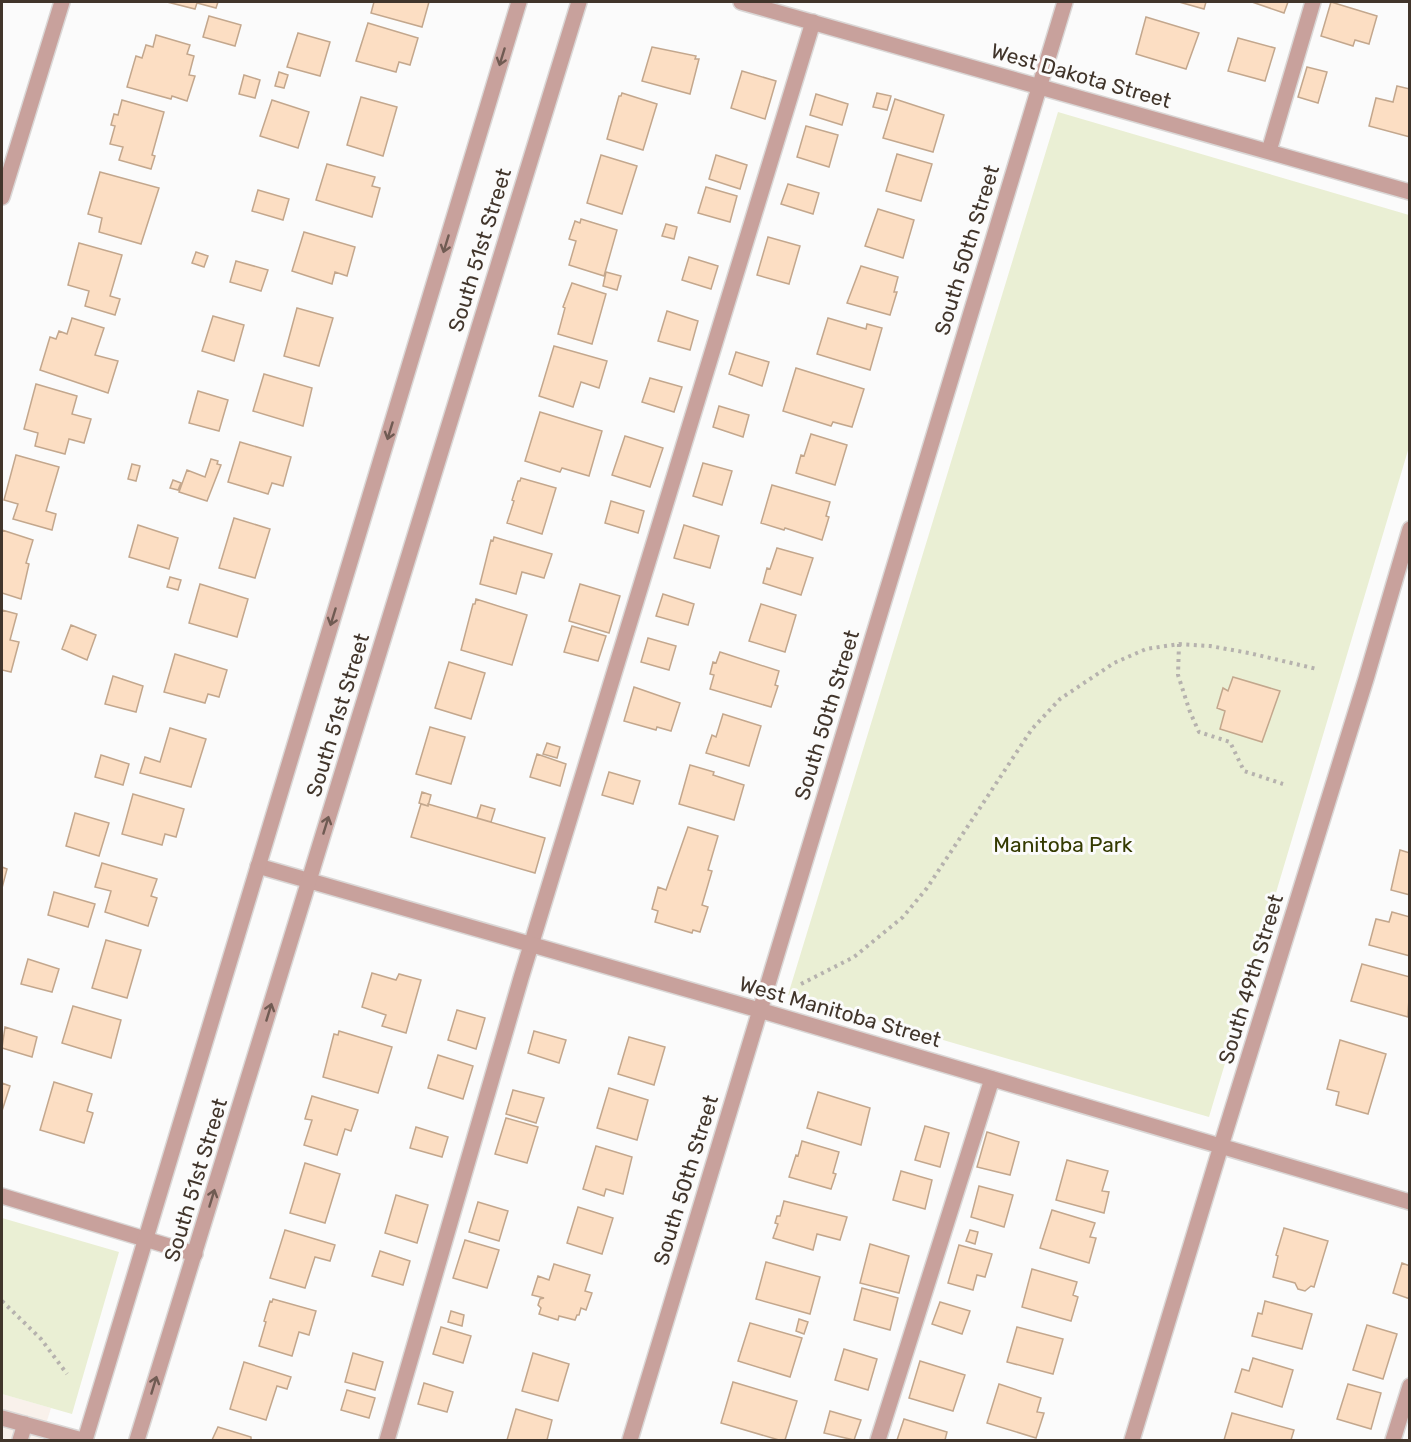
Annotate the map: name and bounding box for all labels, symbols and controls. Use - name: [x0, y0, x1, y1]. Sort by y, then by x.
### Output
- street label: West Dakota Street: [988, 38, 1174, 113]
- one-way arrow: [496, 48, 507, 67]
- street label: South 50th Street: [929, 162, 1004, 338]
- street label: South 51st Street: [443, 165, 516, 335]
- one-way arrow: [440, 234, 451, 253]
- one-way arrow: [383, 421, 394, 440]
- one-way arrow: [327, 608, 338, 627]
- street label: South 50th Street: [789, 627, 864, 803]
- street label: South 51st Street: [301, 630, 374, 800]
- one-way arrow: [321, 816, 332, 835]
- park label: Manitoba Park: [993, 832, 1133, 857]
- street label: South 49th Street: [1213, 891, 1288, 1067]
- street label: West Manitoba Street: [736, 971, 944, 1052]
- one-way arrow: [264, 1003, 275, 1022]
- street label: South 50th Street: [648, 1092, 723, 1268]
- street label: South 51st Street: [159, 1095, 232, 1265]
- one-way arrow: [207, 1189, 218, 1208]
- one-way arrow: [150, 1376, 161, 1395]

